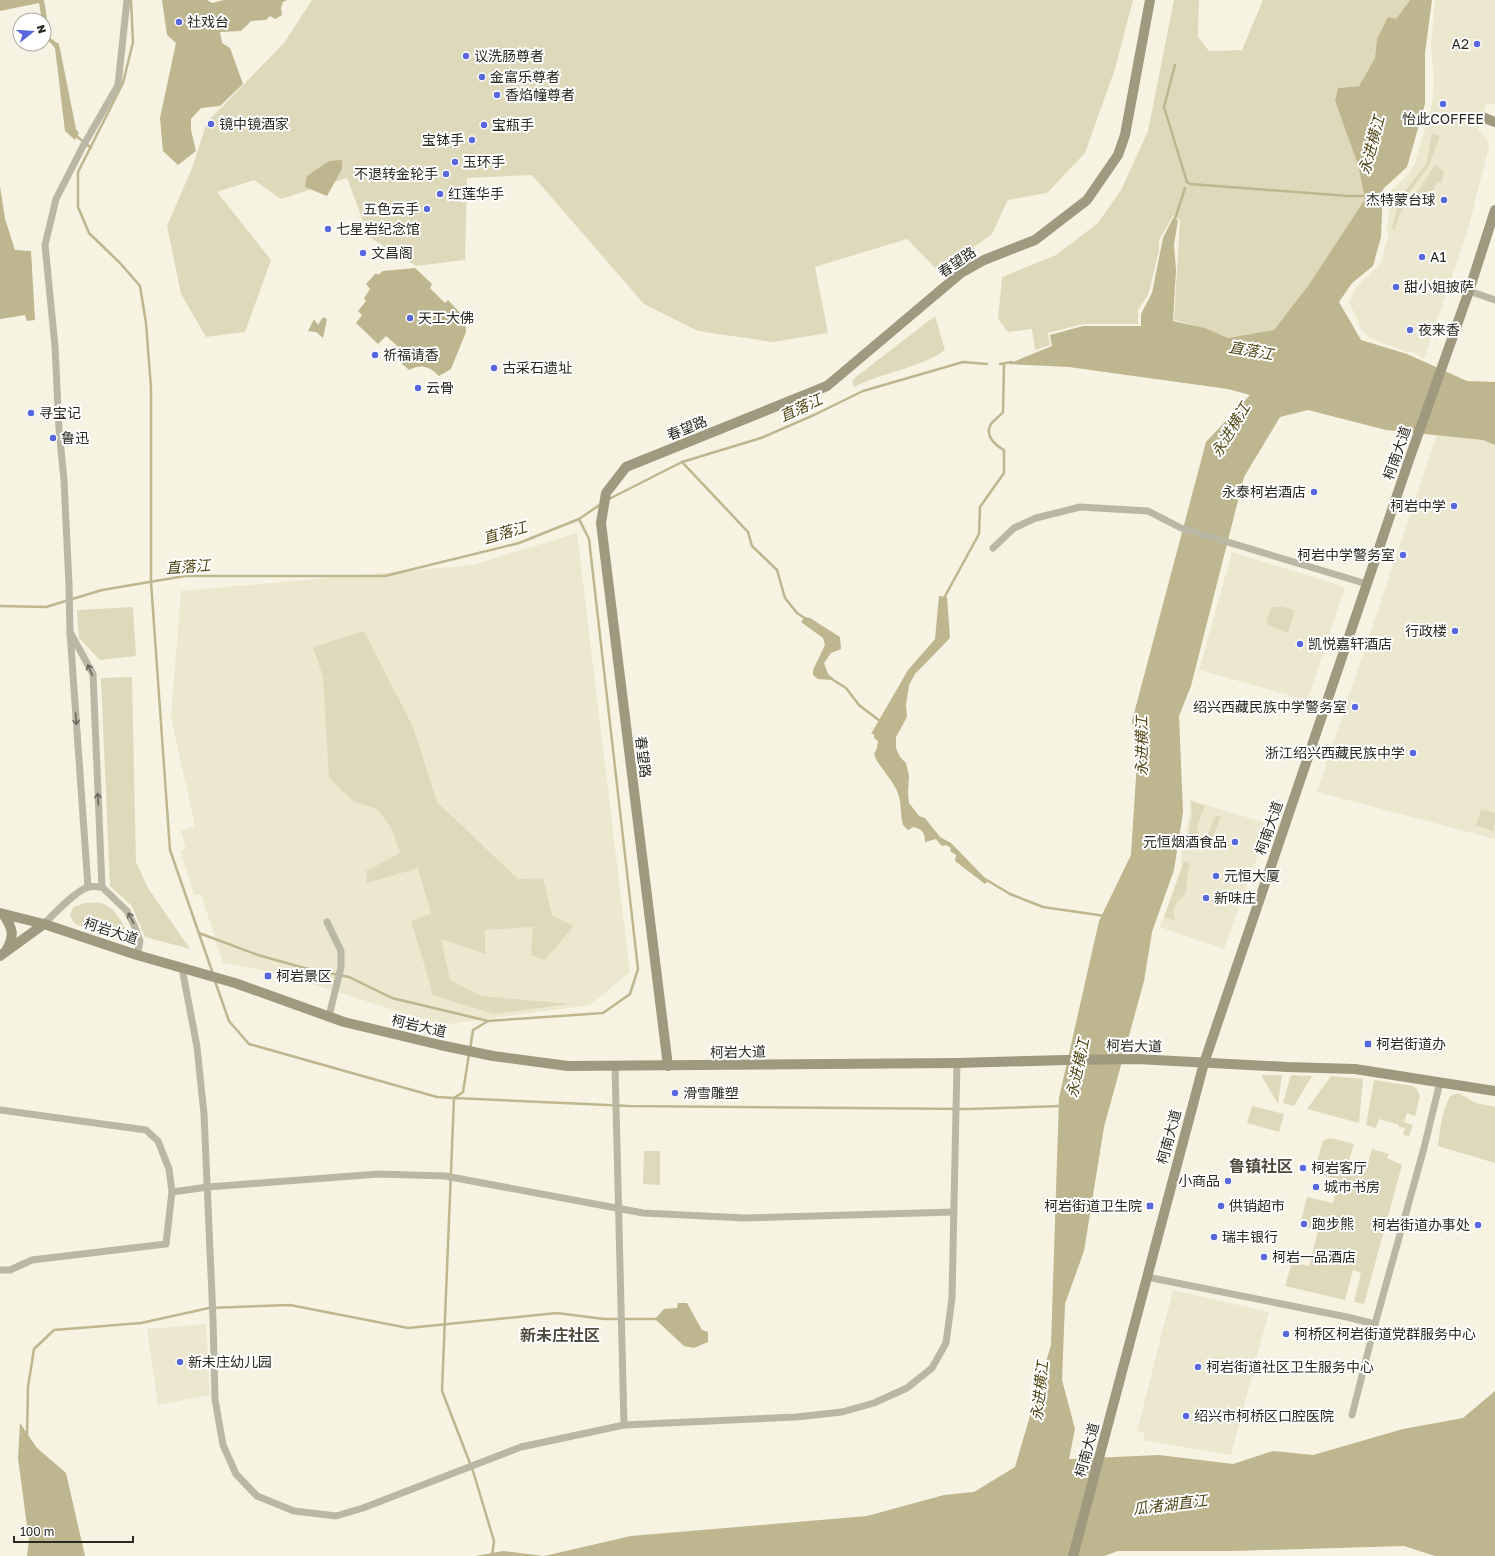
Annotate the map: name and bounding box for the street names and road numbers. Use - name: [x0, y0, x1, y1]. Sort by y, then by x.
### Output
- street label: 春望路: [935, 243, 979, 280]
- street label: 春望路: [664, 412, 709, 443]
- street label: 柯南大道: [1379, 424, 1414, 482]
- street label: 春望路: [633, 735, 654, 779]
- street label: 柯南大道: [1251, 799, 1286, 857]
- street label: 柯岩大道: [82, 914, 140, 947]
- street label: 柯岩大道: [390, 1011, 448, 1040]
- street label: 柯岩大道: [1106, 1037, 1162, 1054]
- street label: 柯岩大道: [710, 1043, 766, 1060]
- street label: 柯南大道: [1153, 1108, 1184, 1166]
- street label: 柯南大道: [1071, 1421, 1102, 1479]

